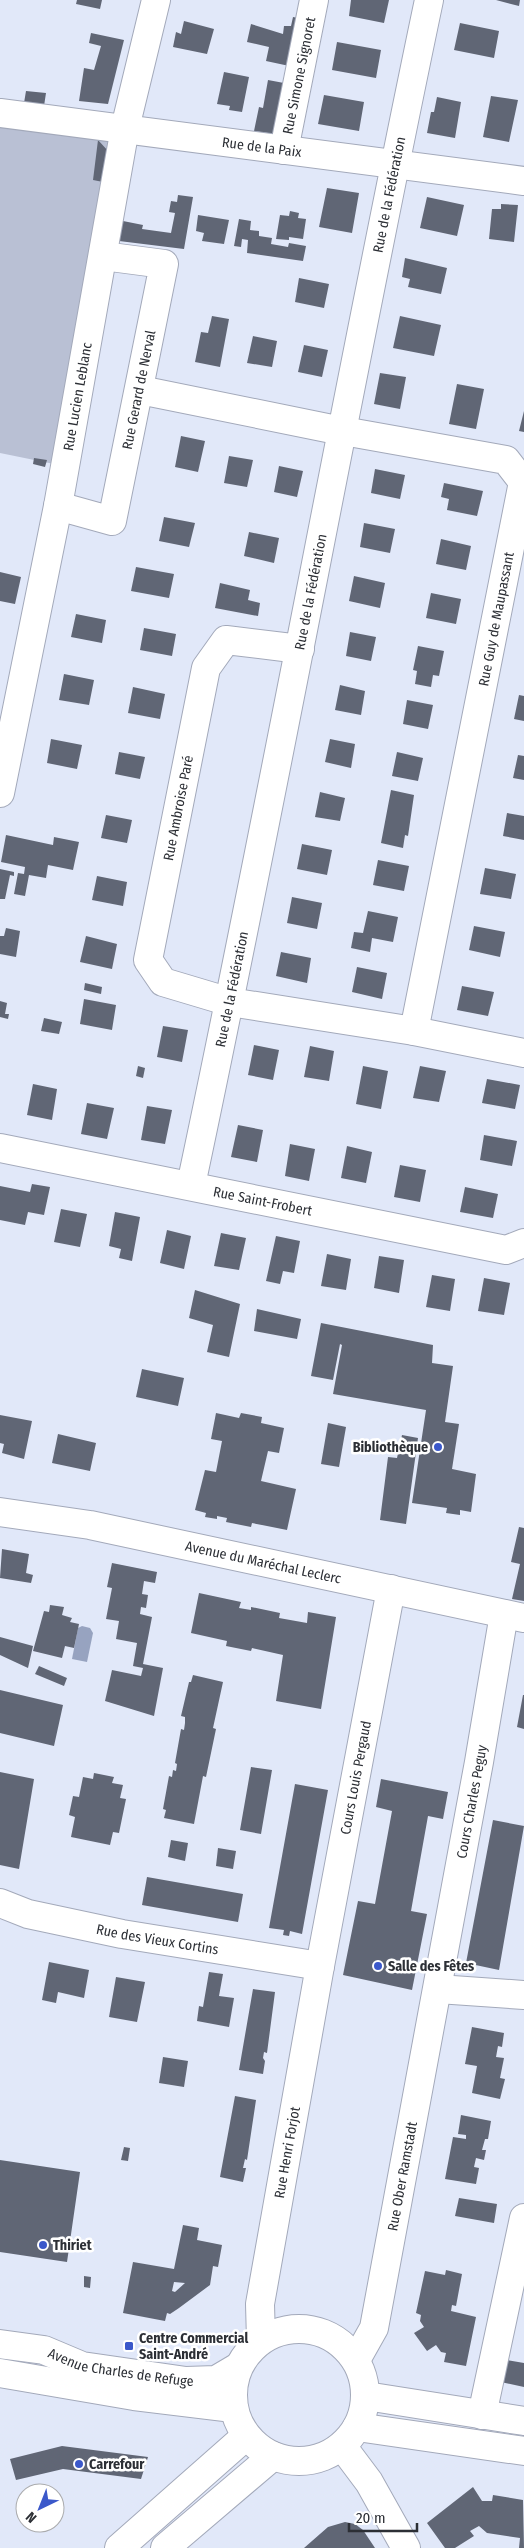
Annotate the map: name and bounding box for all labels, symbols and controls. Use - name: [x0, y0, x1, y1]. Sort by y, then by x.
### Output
- street label: Rue Simone Signoret: [279, 15, 320, 136]
- street label: Rue de la Paix: [221, 134, 303, 161]
- street label: Rue de la Fédération: [369, 135, 409, 254]
- street label: Rue Gerard de Nerval: [119, 328, 159, 451]
- street label: Rue Lucien Leblanc: [60, 341, 96, 452]
- street label: Rue de la Fédération: [291, 533, 331, 652]
- street label: Rue Guy de Maupassant: [475, 550, 518, 688]
- street label: Rue Ambroise Paré: [160, 754, 197, 862]
- street label: Rue de la Fédération: [212, 930, 252, 1049]
- street label: Rue Saint-Frobert: [212, 1183, 314, 1220]
- place label: Bibliothèque: [353, 1439, 428, 1456]
- marker: Bibliothèque: [432, 1441, 444, 1453]
- street label: Avenue du Maréchal Leclerc: [184, 1538, 342, 1588]
- street label: Cours Louis Pergaud: [337, 1719, 375, 1836]
- street label: Cours Charles Peguy: [453, 1743, 491, 1860]
- street label: Rue des Vieux Cortins: [95, 1921, 220, 1958]
- place label: Salle des Fêtes: [388, 1958, 474, 1975]
- marker: Salle des Fêtes: [372, 1960, 384, 1972]
- street label: Rue Henri Forjot: [271, 2105, 304, 2200]
- street label: Rue Ober Ramstadt: [384, 2120, 421, 2233]
- place label: Thiriet: [53, 2237, 93, 2254]
- marker: Thiriet: [37, 2239, 49, 2251]
- place label: Centre Commercial Saint-André: [139, 2330, 248, 2363]
- marker: Centre Commercial Saint-André: [123, 2340, 135, 2352]
- street label: Avenue Charles de Refuge: [45, 2345, 194, 2390]
- place label: Carrefour: [89, 2456, 145, 2473]
- marker: Carrefour: [73, 2458, 85, 2470]
- north arrow: [15, 2483, 65, 2533]
- scale bar: [349, 2500, 416, 2532]
- text: N: [23, 2508, 40, 2526]
- text: 20 m: [356, 2509, 386, 2527]

